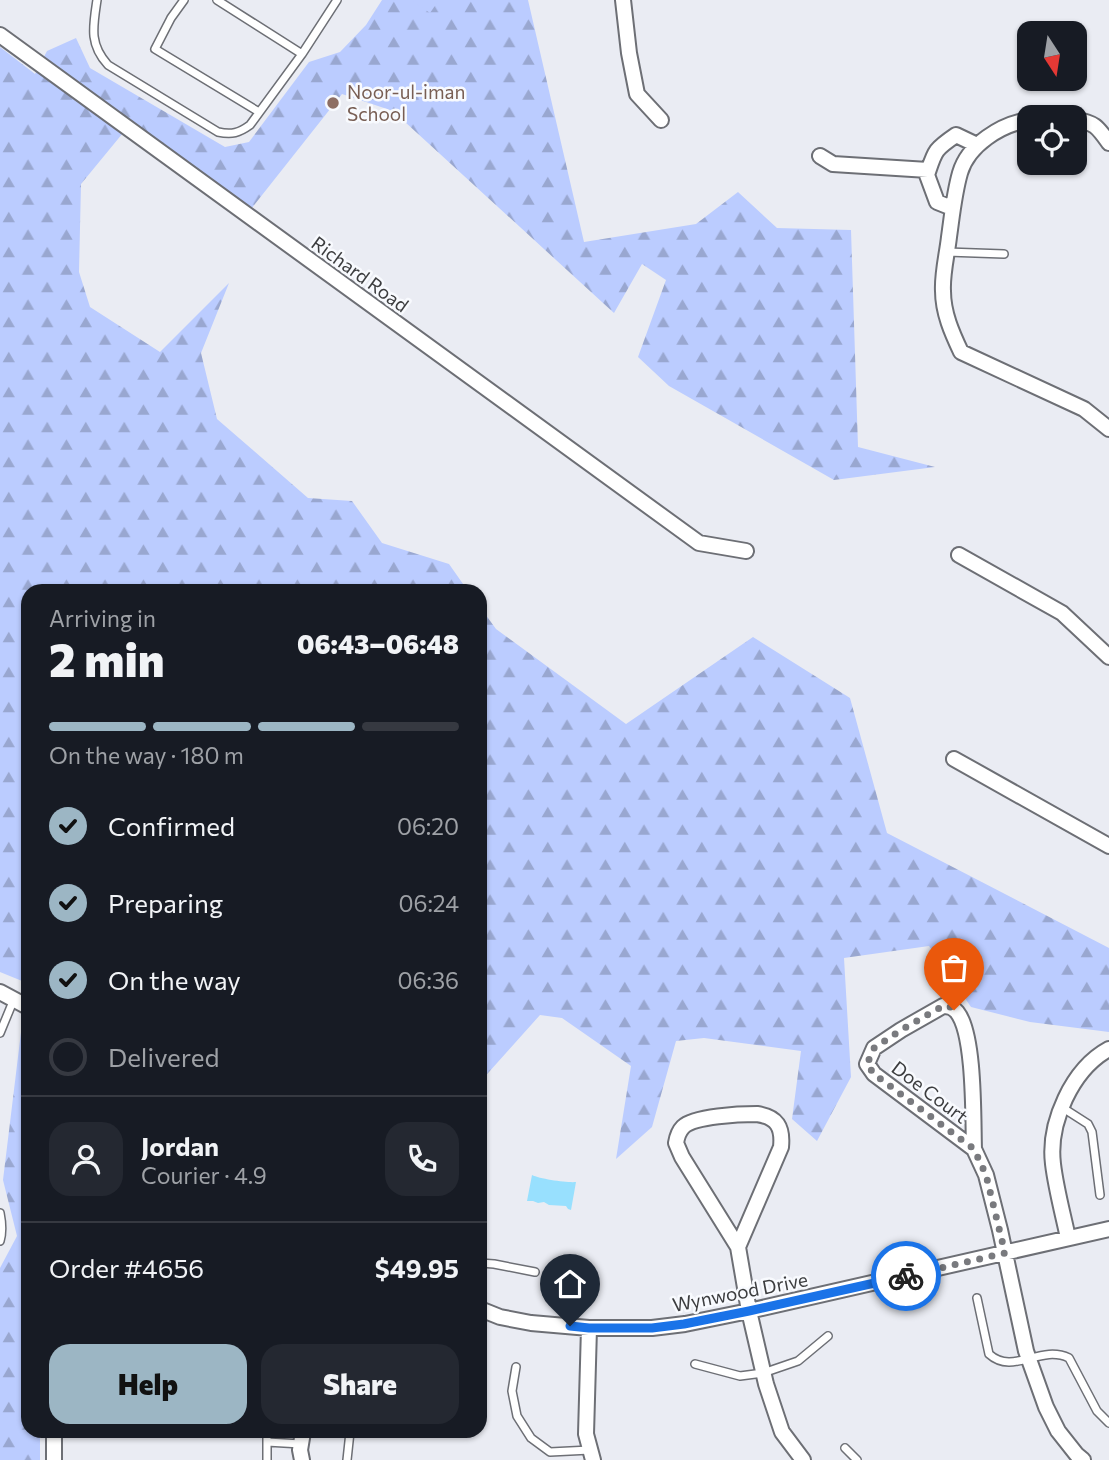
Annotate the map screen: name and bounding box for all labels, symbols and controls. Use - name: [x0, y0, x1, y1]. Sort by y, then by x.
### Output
- north arrow: [1017, 21, 1087, 91]
- map controls: [1017, 21, 1087, 175]
- place label: Noor-ul-iman School: [347, 80, 465, 125]
- marker: Noor-ul-iman School: [325, 95, 341, 111]
- button: locate: [1017, 105, 1087, 175]
- street label: Richard Road: [307, 231, 413, 316]
- text: Arriving in: [49, 604, 156, 632]
- text: 06:43–06:48: [297, 628, 459, 659]
- text: 2 min: [49, 630, 165, 686]
- text: On the way · 180 m: [49, 741, 244, 769]
- icon: check: [49, 807, 87, 845]
- text: Confirmed: [108, 810, 235, 841]
- text: 06:20: [397, 812, 459, 840]
- icon: check: [49, 884, 87, 922]
- text: Preparing: [108, 887, 223, 918]
- text: 06:24: [398, 889, 459, 917]
- pin: [924, 938, 984, 1010]
- icon: bag: [935, 949, 973, 987]
- icon: check: [49, 961, 87, 999]
- text: On the way: [108, 964, 241, 995]
- text: 06:36: [398, 966, 459, 994]
- text: Delivered: [108, 1041, 219, 1072]
- street label: Doe Court: [888, 1056, 973, 1128]
- button: person: [49, 1122, 123, 1196]
- button: phone: [385, 1122, 459, 1196]
- text: Jordan: [141, 1130, 219, 1161]
- text: Courier · 4.9: [141, 1161, 267, 1189]
- courier: [871, 1241, 941, 1311]
- text: Order #4656: [49, 1252, 204, 1283]
- text: $49.95: [375, 1252, 459, 1283]
- pin: [540, 1254, 600, 1326]
- icon: bike: [887, 1257, 925, 1295]
- icon: home: [551, 1265, 589, 1303]
- street label: Wynwood Drive: [670, 1267, 810, 1316]
- button: Help: [49, 1344, 247, 1424]
- button: Share: [261, 1344, 459, 1424]

